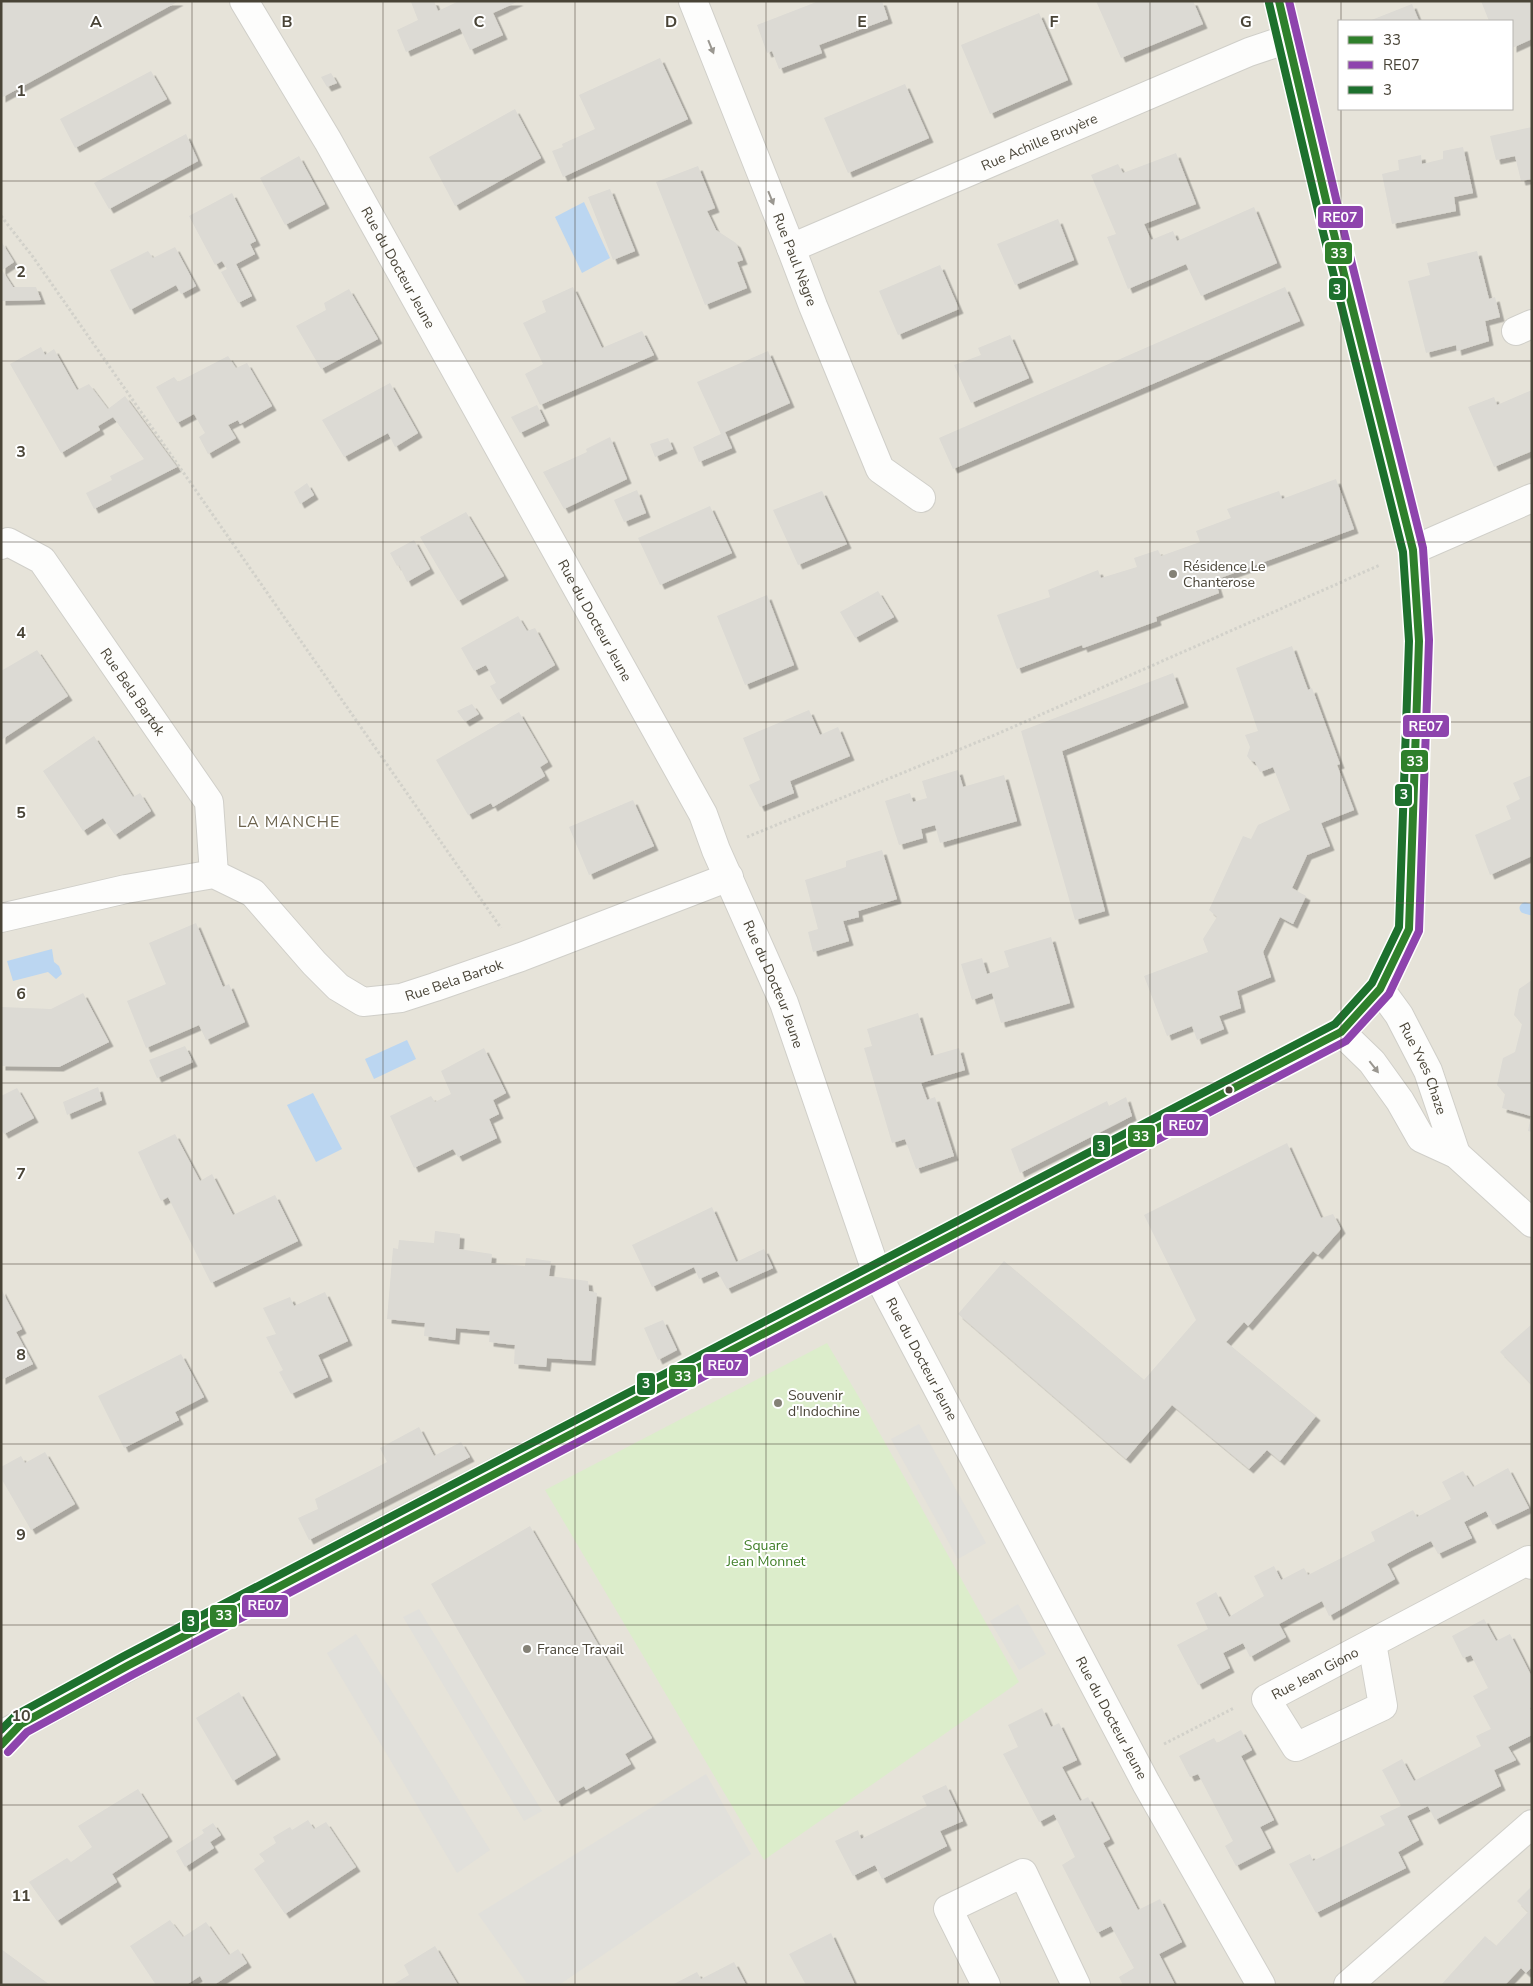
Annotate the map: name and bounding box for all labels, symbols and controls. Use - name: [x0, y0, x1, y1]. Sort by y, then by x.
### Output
- text: A: [90, 11, 102, 33]
- text: B: [281, 11, 293, 33]
- text: C: [474, 11, 485, 33]
- text: D: [665, 11, 677, 33]
- text: E: [857, 11, 867, 33]
- text: F: [1050, 11, 1059, 33]
- text: G: [1240, 11, 1252, 33]
- legend: [1338, 20, 1513, 110]
- text: 33: [1383, 30, 1401, 50]
- one-way arrow: [708, 39, 715, 54]
- text: RE07: [1383, 55, 1420, 75]
- text: 1: [16, 80, 26, 102]
- text: 3: [1383, 80, 1392, 100]
- street label: Rue Achille Bruyère: [978, 109, 1100, 175]
- one-way arrow: [768, 190, 775, 205]
- street label: Rue du Docteur Jeune: [357, 203, 440, 332]
- line badge: RE07: [1317, 205, 1364, 229]
- text: RE07: [1323, 208, 1357, 227]
- street label: Rue Paul Nègre: [769, 210, 822, 309]
- line badge: 33: [1324, 241, 1353, 265]
- text: 33: [1331, 244, 1347, 263]
- text: 2: [16, 261, 26, 283]
- line badge: 3: [1328, 277, 1347, 301]
- text: 3: [1333, 280, 1341, 299]
- text: 3: [16, 441, 26, 463]
- street label: Rue du Docteur Jeune: [554, 556, 637, 685]
- place label: Résidence Le Chanterose: [1183, 557, 1266, 592]
- marker: Résidence Le Chanterose: [1167, 568, 1179, 580]
- text: 4: [16, 622, 26, 644]
- street label: Rue Bela Bartok: [96, 644, 170, 740]
- line badge: RE07: [1402, 714, 1450, 738]
- text: RE07: [1409, 717, 1443, 736]
- line badge: 33: [1400, 749, 1429, 773]
- text: 33: [1407, 752, 1423, 771]
- line badge: 3: [1394, 783, 1413, 807]
- text: 3: [1400, 785, 1408, 804]
- text: 5: [16, 802, 26, 824]
- district label: LA MANCHE: [238, 811, 340, 833]
- street label: Rue du Docteur Jeune: [739, 917, 808, 1050]
- street label: Rue Bela Bartok: [403, 954, 506, 1006]
- text: 6: [16, 983, 26, 1005]
- street label: Rue Yves Chaze: [1395, 1019, 1451, 1117]
- one-way arrow: [1369, 1060, 1380, 1073]
- unlabelled marker: [1224, 1085, 1234, 1095]
- line badge: RE07: [1162, 1113, 1209, 1137]
- text: RE07: [1169, 1116, 1203, 1135]
- line badge: 33: [1127, 1124, 1156, 1148]
- text: 33: [1133, 1127, 1149, 1146]
- line badge: 3: [1092, 1134, 1111, 1158]
- text: 3: [1097, 1137, 1105, 1156]
- text: 7: [16, 1163, 26, 1185]
- street label: Rue du Docteur Jeune: [882, 1294, 962, 1424]
- text: 8: [16, 1344, 26, 1366]
- line badge: RE07: [702, 1353, 749, 1377]
- text: RE07: [708, 1356, 742, 1375]
- line badge: 33: [668, 1364, 697, 1388]
- text: 33: [675, 1367, 691, 1386]
- line badge: 3: [636, 1372, 656, 1396]
- text: 3: [642, 1374, 650, 1393]
- place label: Souvenir d'Indochine: [788, 1386, 860, 1421]
- marker: Souvenir d'Indochine: [772, 1397, 784, 1409]
- text: 9: [16, 1524, 26, 1546]
- park label: Square Jean Monnet: [726, 1536, 806, 1571]
- line badge: RE07: [241, 1594, 289, 1618]
- text: RE07: [248, 1596, 282, 1615]
- line badge: 33: [209, 1604, 238, 1628]
- text: 33: [216, 1606, 232, 1625]
- line badge: 3: [181, 1609, 200, 1633]
- text: 3: [187, 1612, 195, 1631]
- place label: France Travail: [537, 1640, 625, 1659]
- street label: Rue Jean Giono: [1268, 1642, 1362, 1704]
- marker: France Travail: [521, 1643, 533, 1655]
- street label: Rue du Docteur Jeune: [1071, 1653, 1152, 1783]
- text: 10: [11, 1705, 31, 1727]
- text: 11: [11, 1885, 31, 1907]

